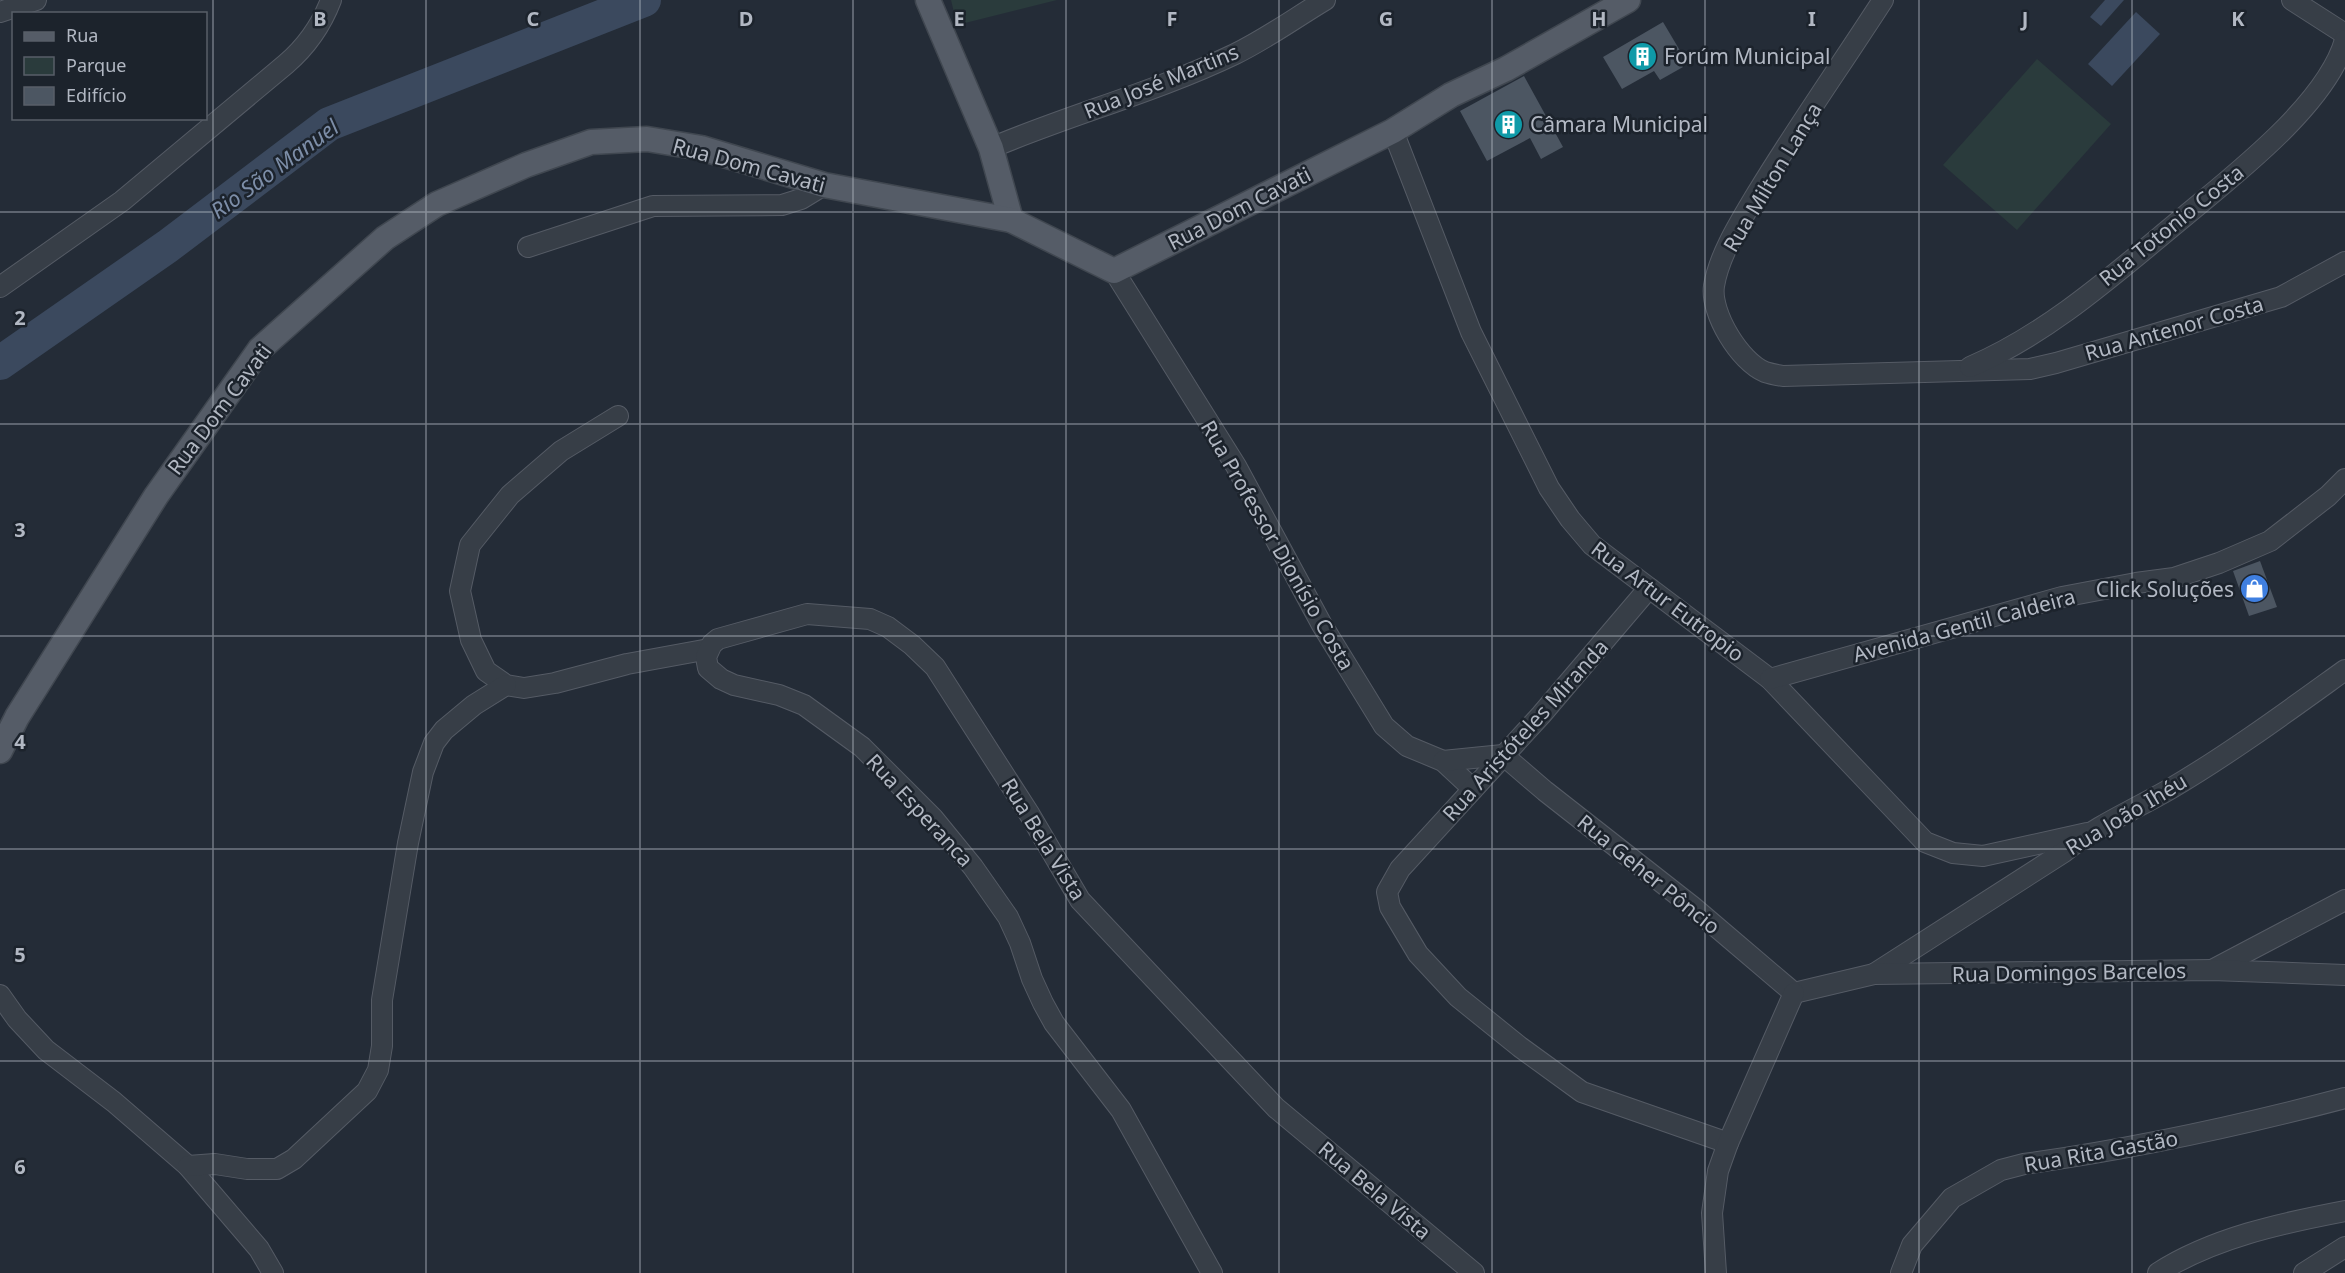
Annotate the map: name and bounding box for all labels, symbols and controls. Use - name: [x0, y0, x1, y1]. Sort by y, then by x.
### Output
- text: B: [313, 5, 327, 32]
- text: C: [527, 5, 540, 32]
- text: D: [739, 5, 753, 32]
- text: E: [953, 5, 965, 32]
- text: F: [1167, 5, 1177, 32]
- text: G: [1379, 5, 1393, 32]
- text: H: [1591, 5, 1607, 32]
- text: I: [1808, 5, 1816, 32]
- text: J: [2020, 5, 2028, 32]
- text: K: [2231, 5, 2245, 32]
- legend: [12, 12, 207, 120]
- text: Rua: [66, 23, 98, 47]
- street label: Rua José Martins: [1079, 37, 1243, 125]
- building icon: Forúm Municipal: [1627, 40, 1659, 72]
- place label: Forúm Municipal: [1664, 42, 1830, 70]
- text: Parque: [66, 53, 126, 77]
- text: Edifício: [66, 83, 127, 107]
- street label: Rua Milton Lança: [1716, 97, 1828, 257]
- building icon: Câmara Municipal: [1493, 108, 1525, 140]
- place label: Câmara Municipal: [1530, 110, 1708, 138]
- water label: Rio São Manuel: [204, 111, 345, 225]
- street label: Rua Dom Cavati: [670, 131, 828, 199]
- street label: Rua Totonio Costa: [2093, 158, 2249, 292]
- street label: Rua Dom Cavati: [1163, 160, 1315, 256]
- street label: Rua Antenor Costa: [2082, 289, 2266, 367]
- text: 2: [14, 304, 26, 331]
- street label: Rua Dom Cavati: [161, 338, 277, 480]
- street label: Rua Professor Dionísio Costa: [1195, 415, 1361, 675]
- text: 3: [14, 516, 26, 543]
- street label: Rua Artur Eutropio: [1586, 534, 1750, 668]
- shop icon: Click Soluções: [2239, 573, 2271, 605]
- place label: Click Soluções: [2096, 575, 2234, 603]
- street label: Avenida Gentil Caldeira: [1850, 582, 2078, 668]
- street label: Rua Aristóteles Miranda: [1436, 633, 1614, 827]
- text: 4: [14, 728, 26, 755]
- street label: Rua Esperanca: [860, 748, 980, 872]
- street label: Rua João Ihéu: [2060, 767, 2192, 861]
- street label: Rua Bela Vista: [995, 773, 1093, 905]
- street label: Rua Geher Pôncio: [1572, 808, 1726, 940]
- text: 5: [14, 941, 26, 968]
- street label: Rua Domingos Barcelos: [1952, 956, 2186, 988]
- street label: Rua Rita Gastão: [2022, 1124, 2180, 1178]
- street label: Rua Bela Vista: [1313, 1135, 1437, 1245]
- text: 6: [14, 1153, 26, 1180]

